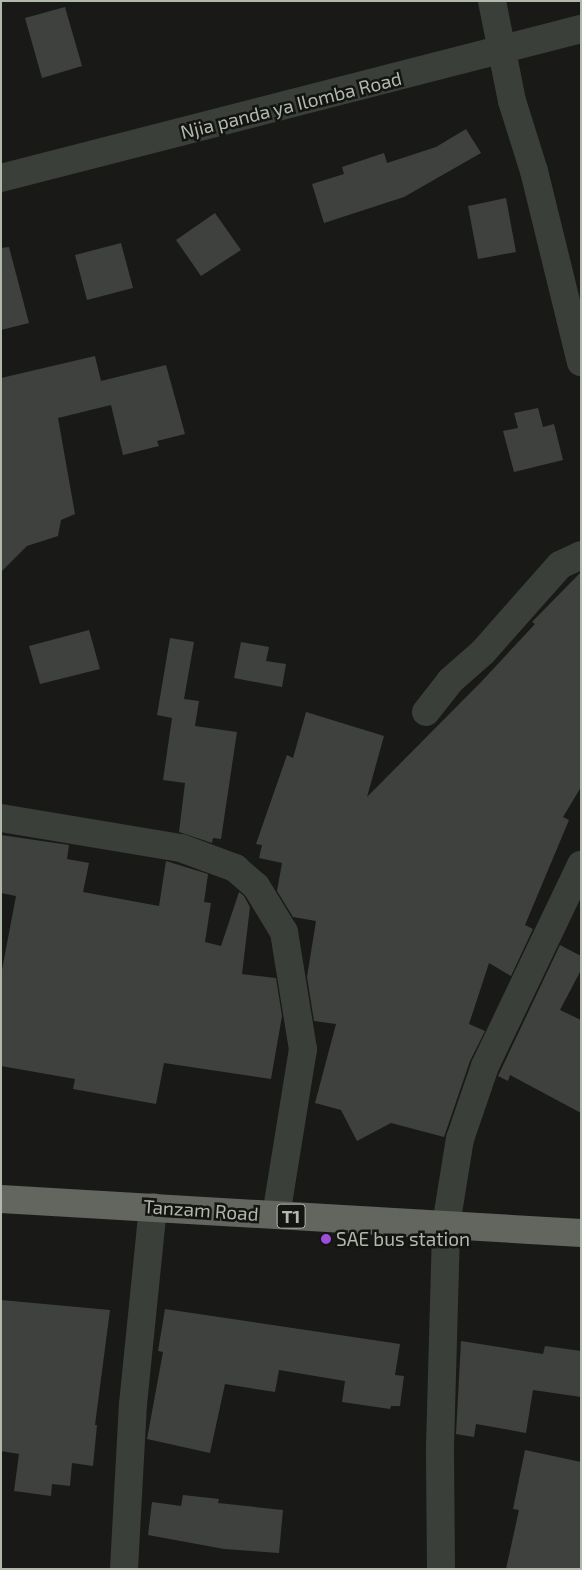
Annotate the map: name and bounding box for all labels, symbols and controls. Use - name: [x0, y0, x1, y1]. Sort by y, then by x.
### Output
- street label: Njia panda ya Ilomba Road: [178, 66, 404, 144]
- street label: Tanzam Road: [143, 1195, 259, 1225]
- road number: T1: [276, 1200, 306, 1232]
- place label: SAE bus station: [336, 1228, 470, 1250]
- marker: SAE bus station: [320, 1233, 332, 1245]

